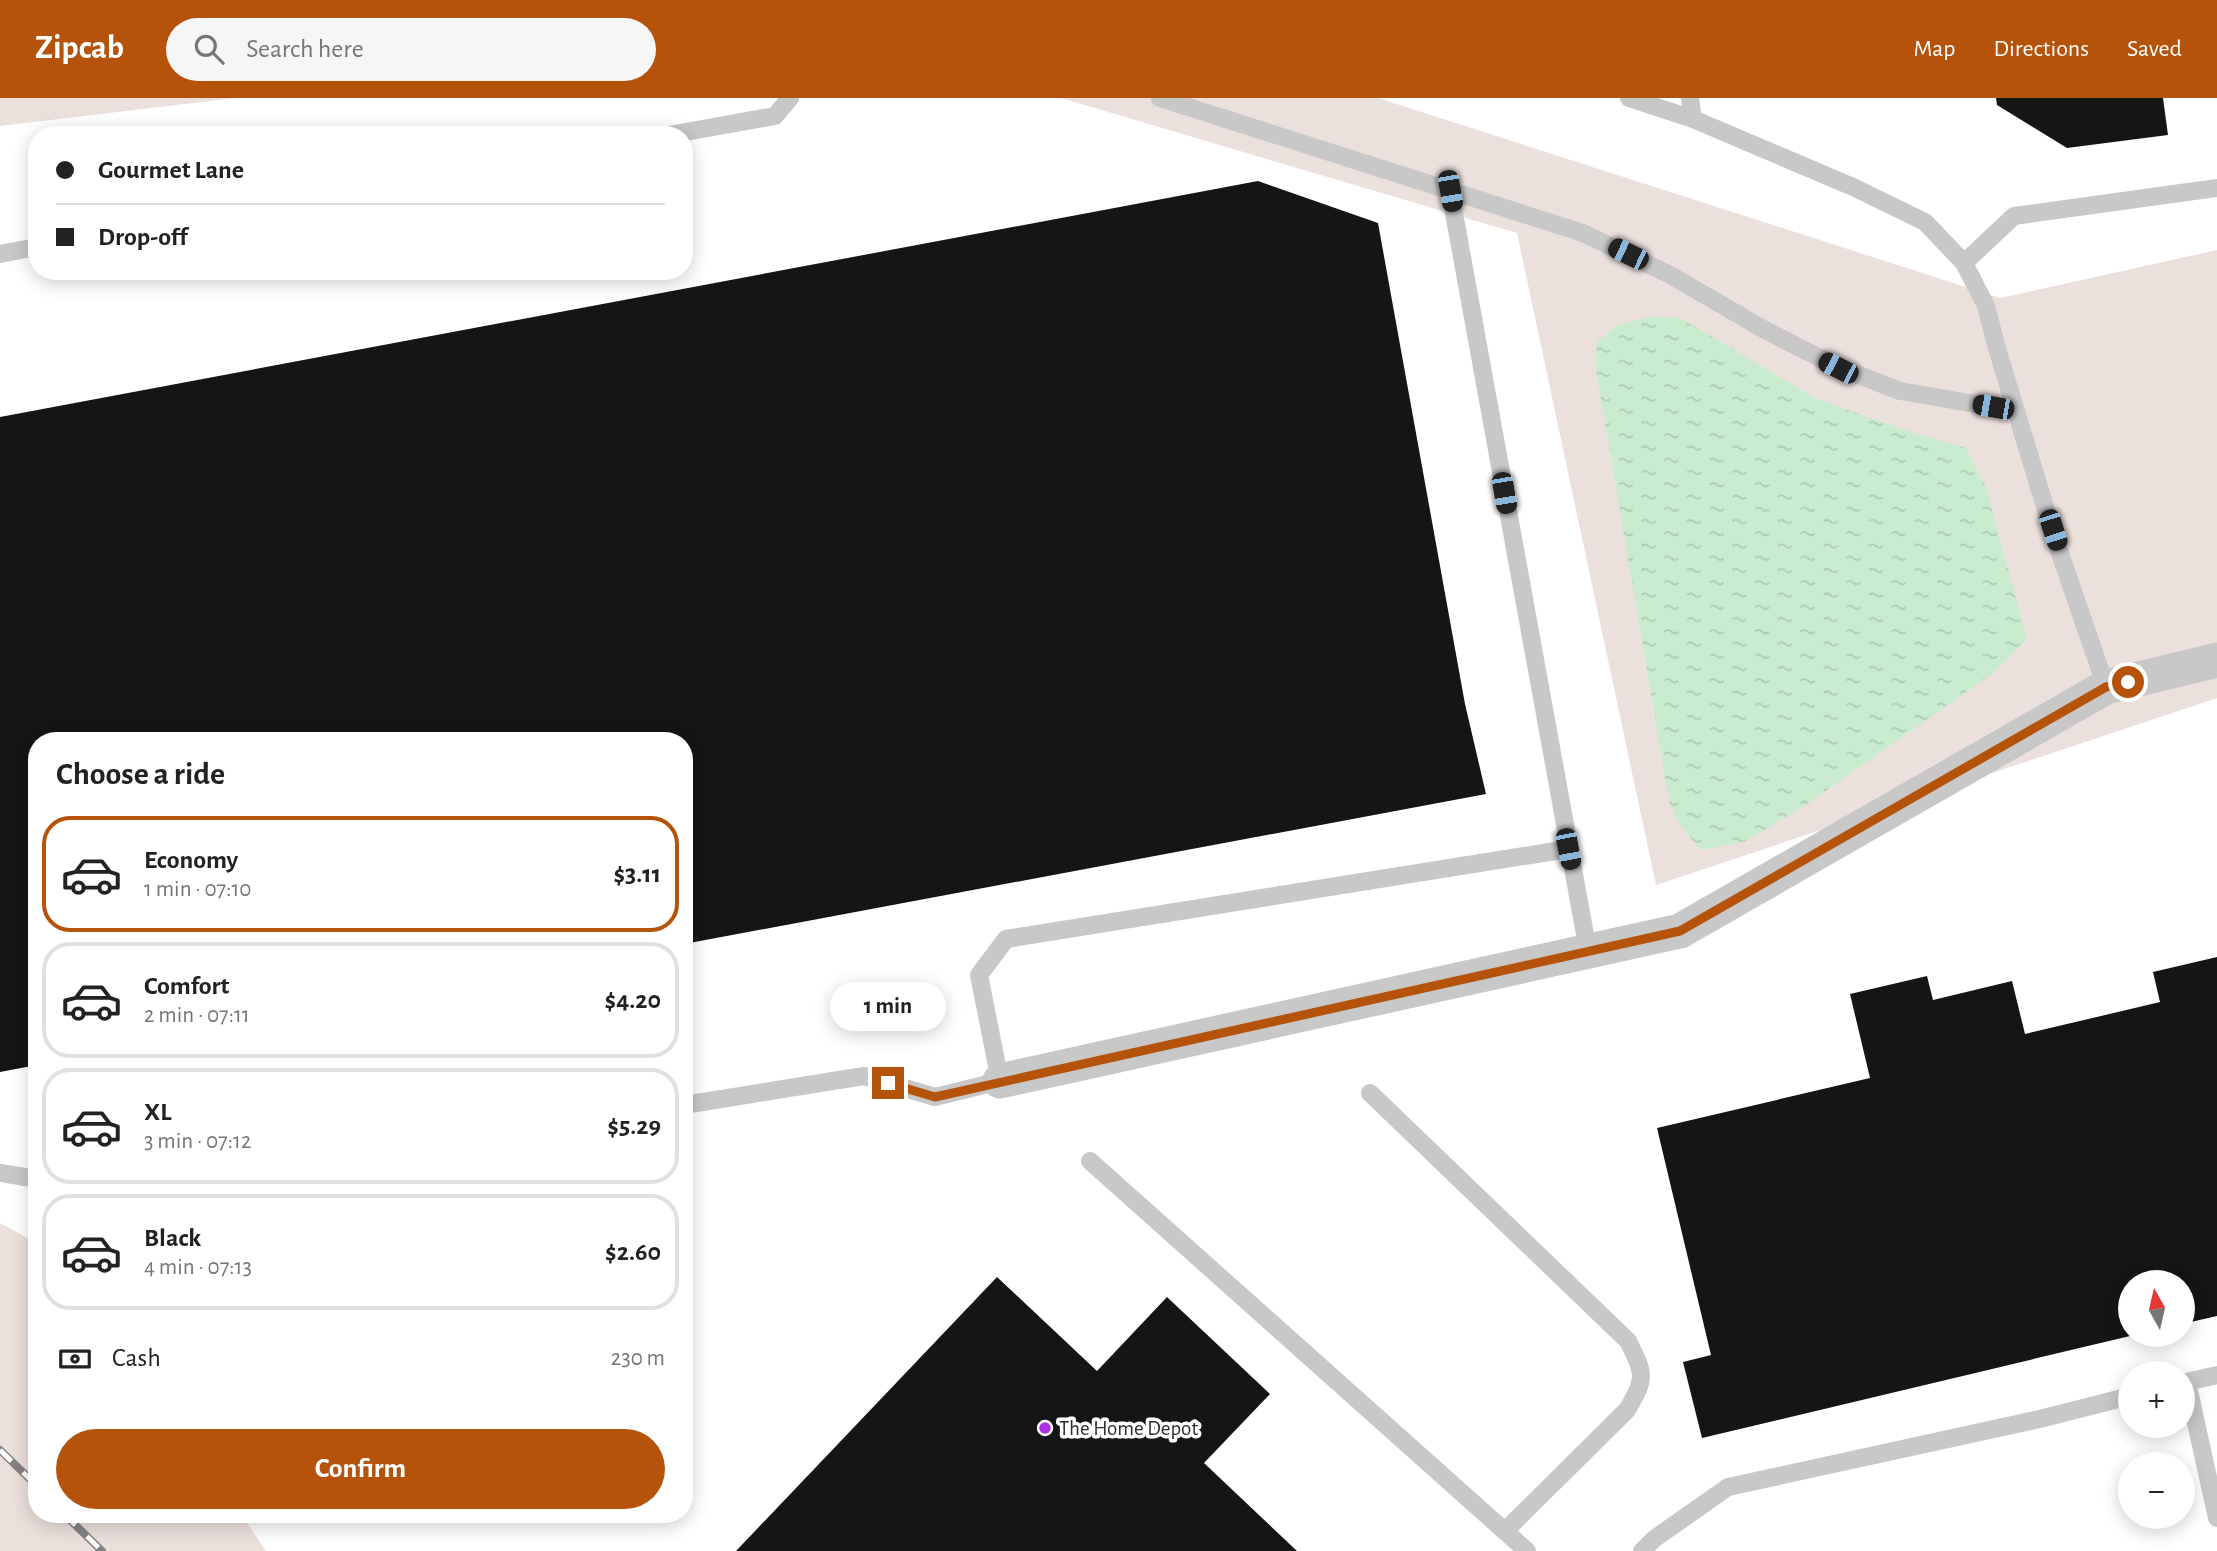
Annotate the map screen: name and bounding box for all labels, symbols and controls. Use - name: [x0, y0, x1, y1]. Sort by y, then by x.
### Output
- search box: [166, 18, 656, 81]
- icon: search: [190, 30, 228, 68]
- text: Zipcab: [35, 32, 124, 65]
- text: Search here: [246, 36, 364, 62]
- text: Map: [1913, 37, 1955, 61]
- text: Directions: [1993, 37, 2089, 61]
- text: Saved: [2127, 37, 2182, 61]
- text: Gourmet Lane: [98, 157, 244, 183]
- car: [1437, 168, 1464, 214]
- text: Drop-off: [98, 224, 187, 250]
- car: [1605, 235, 1652, 273]
- car: [1815, 349, 1862, 387]
- car: [1971, 393, 2016, 421]
- car: [1491, 470, 1518, 516]
- car: [2037, 507, 2070, 553]
- route start: [2112, 666, 2144, 698]
- text: Choose a ride: [56, 758, 225, 790]
- car: [1554, 826, 1583, 872]
- icon: car: [60, 843, 123, 906]
- text: Economy: [144, 847, 238, 873]
- text: $3.11: [613, 861, 661, 887]
- text: 1 min · 07:10: [144, 878, 251, 901]
- icon: car: [60, 969, 123, 1032]
- text: Comfort: [144, 973, 229, 999]
- callout: 1 min: [830, 982, 946, 1030]
- text: $4.20: [604, 987, 661, 1013]
- text: 1 min: [864, 995, 912, 1018]
- text: 2 min · 07:11: [144, 1004, 250, 1027]
- route end: [872, 1067, 904, 1099]
- icon: car: [60, 1095, 123, 1158]
- text: XL: [144, 1099, 171, 1125]
- text: $5.29: [607, 1113, 661, 1139]
- text: 3 min · 07:12: [144, 1130, 251, 1153]
- icon: car: [60, 1221, 123, 1284]
- text: Black: [144, 1225, 201, 1251]
- text: $2.60: [605, 1239, 661, 1265]
- text: 4 min · 07:13: [144, 1256, 252, 1279]
- north arrow: [2118, 1270, 2194, 1348]
- map controls: [2118, 1270, 2195, 1529]
- icon: cash: [56, 1340, 94, 1378]
- text: Cash: [112, 1345, 161, 1371]
- text: 230 m: [611, 1347, 665, 1370]
- button: +: [2118, 1361, 2195, 1438]
- place label: The Home Depot: [1059, 1418, 1198, 1439]
- marker: The Home Depot: [1037, 1420, 1053, 1436]
- button: Confirm: [56, 1429, 665, 1509]
- button: −: [2118, 1452, 2195, 1529]

